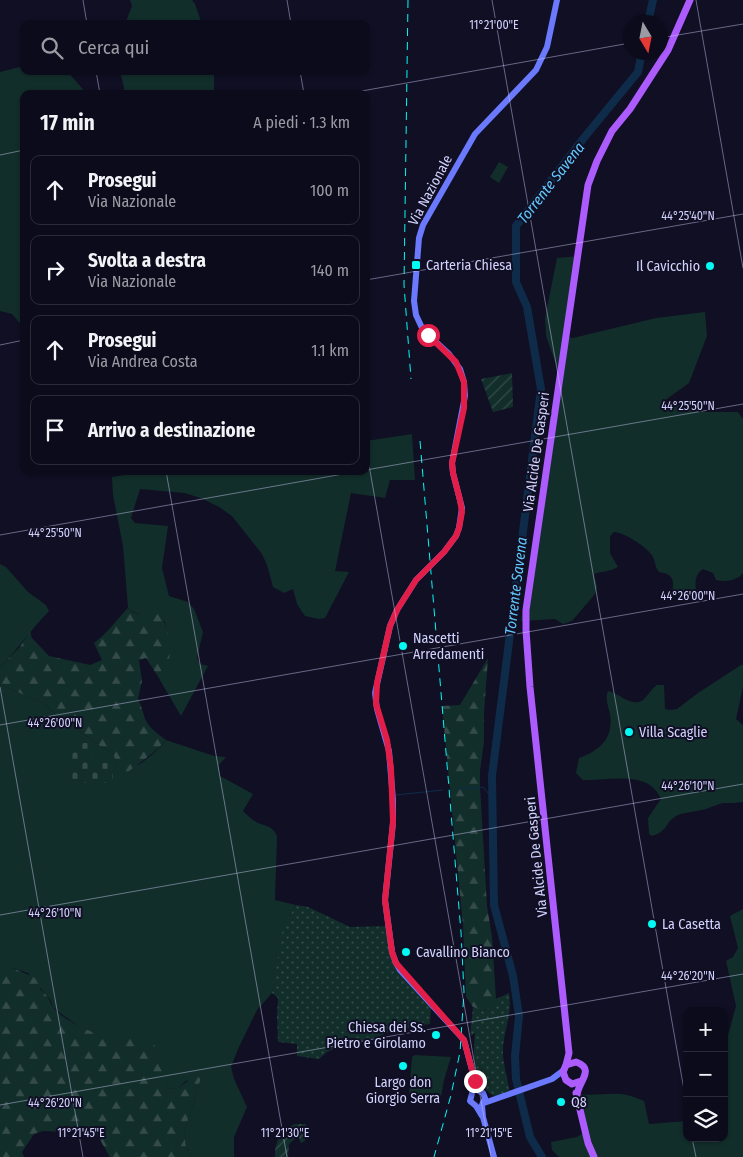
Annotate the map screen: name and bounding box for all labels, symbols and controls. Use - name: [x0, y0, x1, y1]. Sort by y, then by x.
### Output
- north arrow: [623, 15, 668, 60]
- text: 11°21'00"E: [469, 18, 519, 32]
- search box: [20, 20, 370, 75]
- icon: search: [38, 34, 66, 62]
- text: Cerca qui: [78, 36, 149, 59]
- text: 17 min: [40, 110, 95, 136]
- text: A piedi · 1.3 km: [253, 113, 350, 132]
- water label: Torrente Savena: [514, 139, 589, 227]
- street label: Via Nazionale: [405, 152, 456, 228]
- text: Prosegui: [88, 169, 157, 192]
- icon: ahead: [41, 176, 69, 204]
- text: 100 m: [310, 181, 349, 200]
- text: Via Nazionale: [88, 192, 176, 211]
- text: 44°25'40"N: [661, 209, 715, 223]
- text: Svolta a destra: [88, 249, 206, 272]
- icon: right: [41, 256, 69, 284]
- place label: Carteria Chiesa: [426, 257, 512, 274]
- place label: Il Cavicchio: [636, 258, 700, 275]
- marker: Carteria Chiesa: [410, 259, 422, 271]
- marker: Il Cavicchio: [704, 260, 716, 272]
- text: 140 m: [311, 261, 349, 280]
- text: Via Nazionale: [88, 272, 176, 291]
- route start: [417, 324, 440, 347]
- text: Prosegui: [88, 329, 157, 352]
- icon: ahead: [41, 336, 69, 364]
- text: 1.1 km: [311, 341, 349, 360]
- text: Via Andrea Costa: [88, 352, 198, 371]
- street label: Via Alcide De Gasperi: [520, 391, 553, 513]
- text: 44°25'50"N: [661, 399, 715, 413]
- icon: arrive: [41, 416, 69, 444]
- text: Arrivo a destinazione: [88, 419, 255, 442]
- text: 44°25'50"N: [28, 526, 82, 540]
- water label: Torrente Savena: [501, 536, 531, 636]
- text: 44°26'00"N: [661, 589, 715, 603]
- place label: Nascetti Arredamenti: [413, 630, 484, 663]
- marker: Nascetti Arredamenti: [397, 640, 409, 652]
- text: 44°26'00"N: [28, 716, 82, 730]
- place label: Villa Scaglie: [639, 724, 707, 741]
- marker: Villa Scaglie: [623, 726, 635, 738]
- text: 44°26'10"N: [661, 779, 715, 793]
- street label: Via Alcide De Gasperi: [522, 796, 551, 918]
- text: 44°26'10"N: [28, 906, 82, 920]
- place label: La Casetta: [662, 916, 721, 933]
- marker: La Casetta: [646, 918, 658, 930]
- place label: Cavallino Bianco: [416, 944, 510, 961]
- marker: Cavallino Bianco: [400, 946, 412, 958]
- text: 44°26'20"N: [661, 969, 715, 983]
- map controls: [683, 1007, 728, 1142]
- button: +: [683, 1007, 728, 1052]
- place label: Chiesa dei Ss. Pietro e Girolamo: [326, 1019, 426, 1052]
- marker: Chiesa dei Ss. Pietro e Girolamo: [430, 1029, 442, 1041]
- button: −: [683, 1052, 728, 1097]
- marker: Largo don Giorgio Serra: [397, 1060, 409, 1072]
- route end: [464, 1070, 487, 1093]
- place label: Largo don Giorgio Serra: [366, 1074, 440, 1107]
- place label: Q8: [571, 1094, 587, 1111]
- text: 44°26'20"N: [28, 1096, 82, 1110]
- marker: Q8: [555, 1096, 567, 1108]
- button: layers: [683, 1097, 728, 1142]
- text: 11°21'45"E: [57, 1126, 105, 1140]
- text: 11°21'30"E: [261, 1126, 310, 1140]
- text: 11°21'15"E: [466, 1126, 513, 1140]

